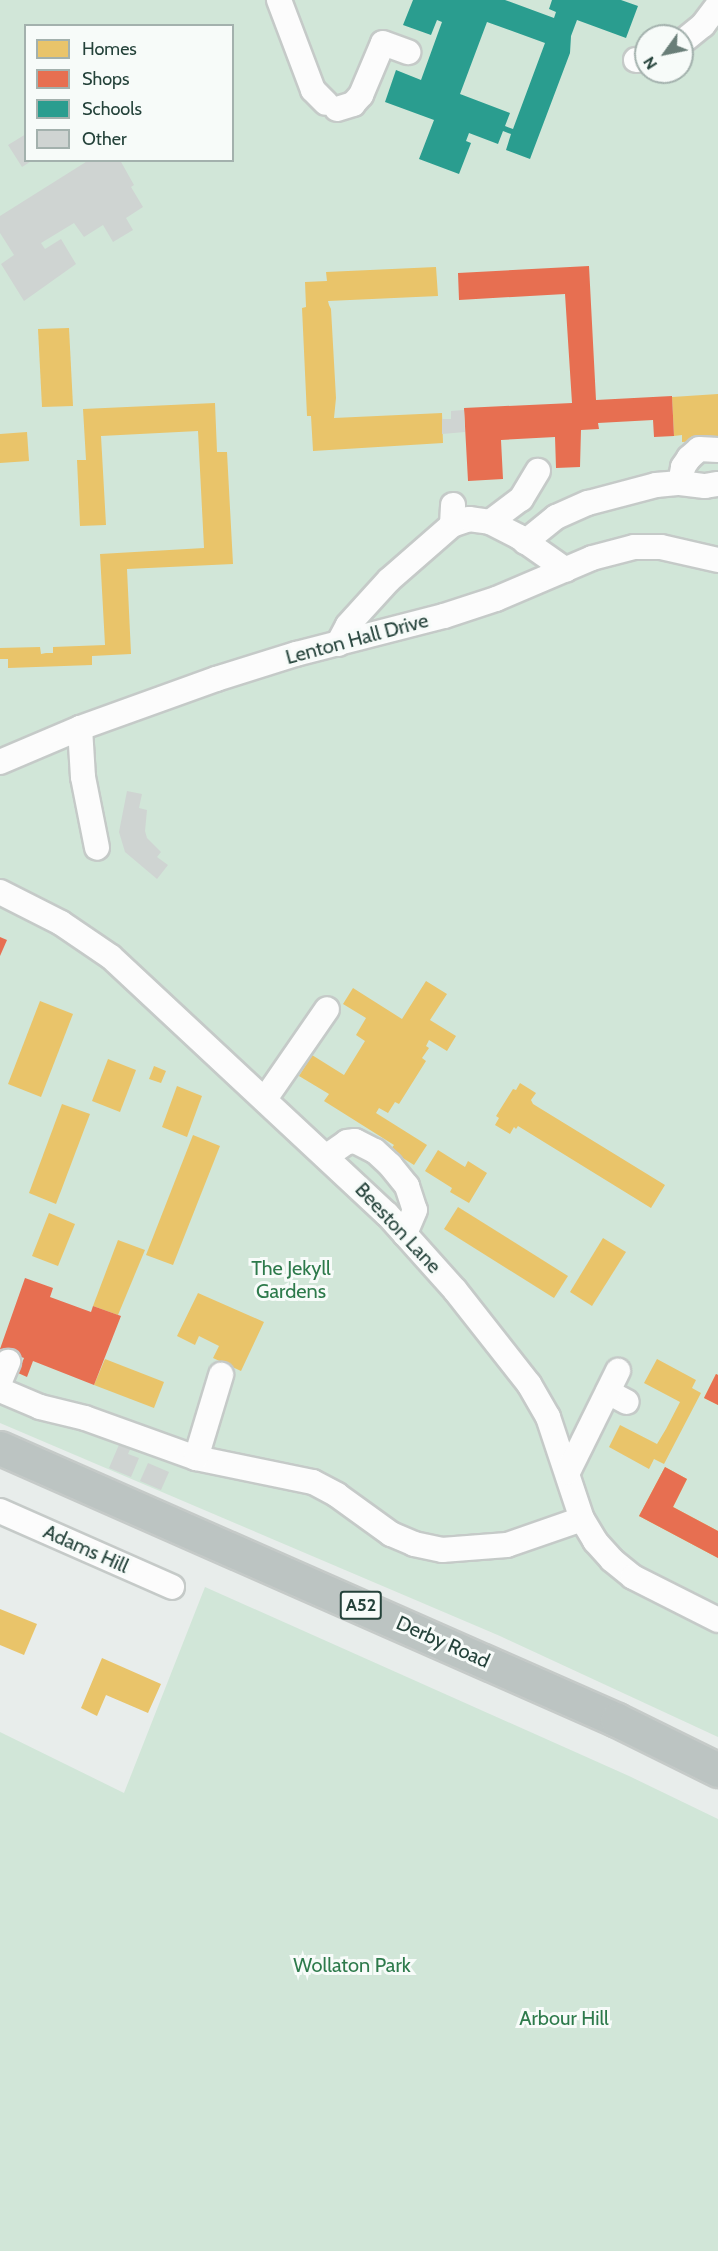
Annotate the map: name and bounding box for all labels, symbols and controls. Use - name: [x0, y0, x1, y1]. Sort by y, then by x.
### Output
- legend: [24, 24, 234, 162]
- north arrow: [634, 24, 694, 84]
- text: Homes: [82, 38, 137, 60]
- text: N: [639, 53, 661, 73]
- text: Shops: [82, 68, 130, 90]
- text: Schools: [82, 98, 142, 120]
- text: Other: [82, 128, 127, 150]
- street label: Lenton Hall Drive: [283, 608, 431, 670]
- street label: Beeston Lane: [350, 1178, 446, 1278]
- park label: The Jekyll Gardens: [251, 1257, 331, 1304]
- street label: Adams Hill: [40, 1520, 132, 1578]
- road number: A52: [338, 1590, 384, 1620]
- street label: Derby Road: [393, 1611, 493, 1673]
- park label: Wollaton Park: [293, 1953, 411, 1977]
- park label: Arbour Hill: [519, 2006, 609, 2030]

